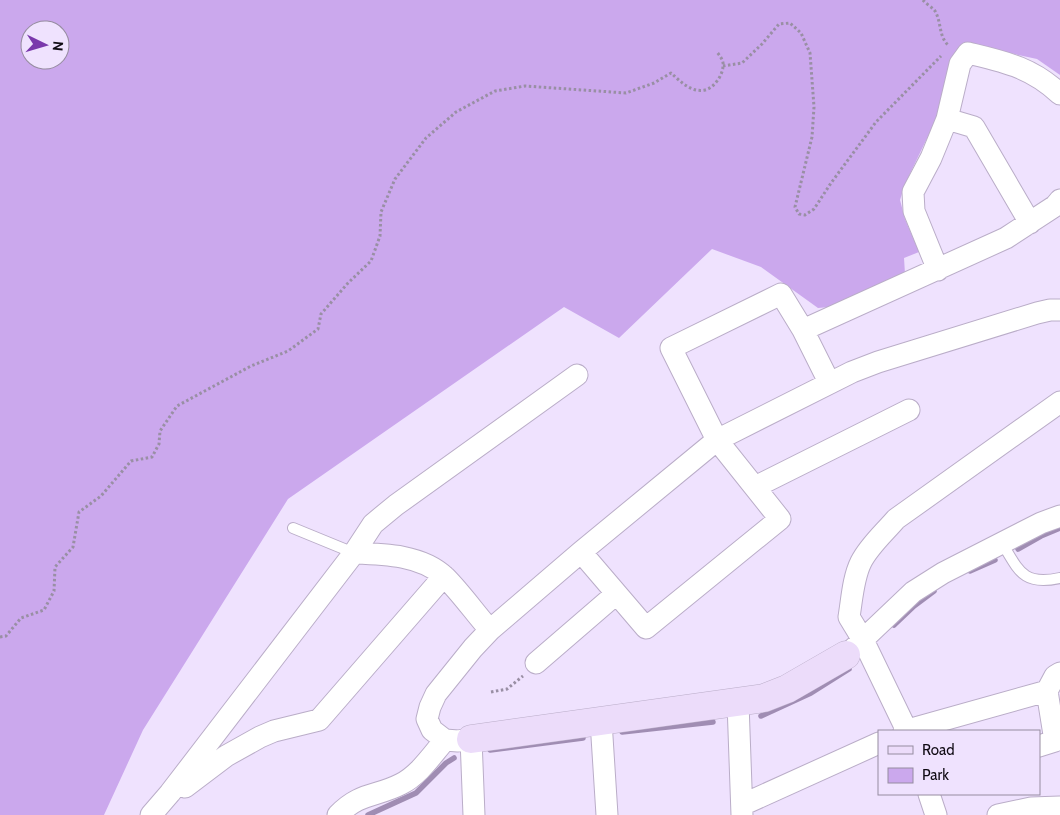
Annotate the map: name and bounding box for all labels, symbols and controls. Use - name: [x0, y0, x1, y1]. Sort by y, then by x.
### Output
- north arrow: [20, 20, 70, 70]
- text: N: [49, 40, 67, 52]
- legend: [878, 730, 1040, 795]
- text: Road: [922, 741, 955, 759]
- text: Park: [922, 766, 949, 784]

